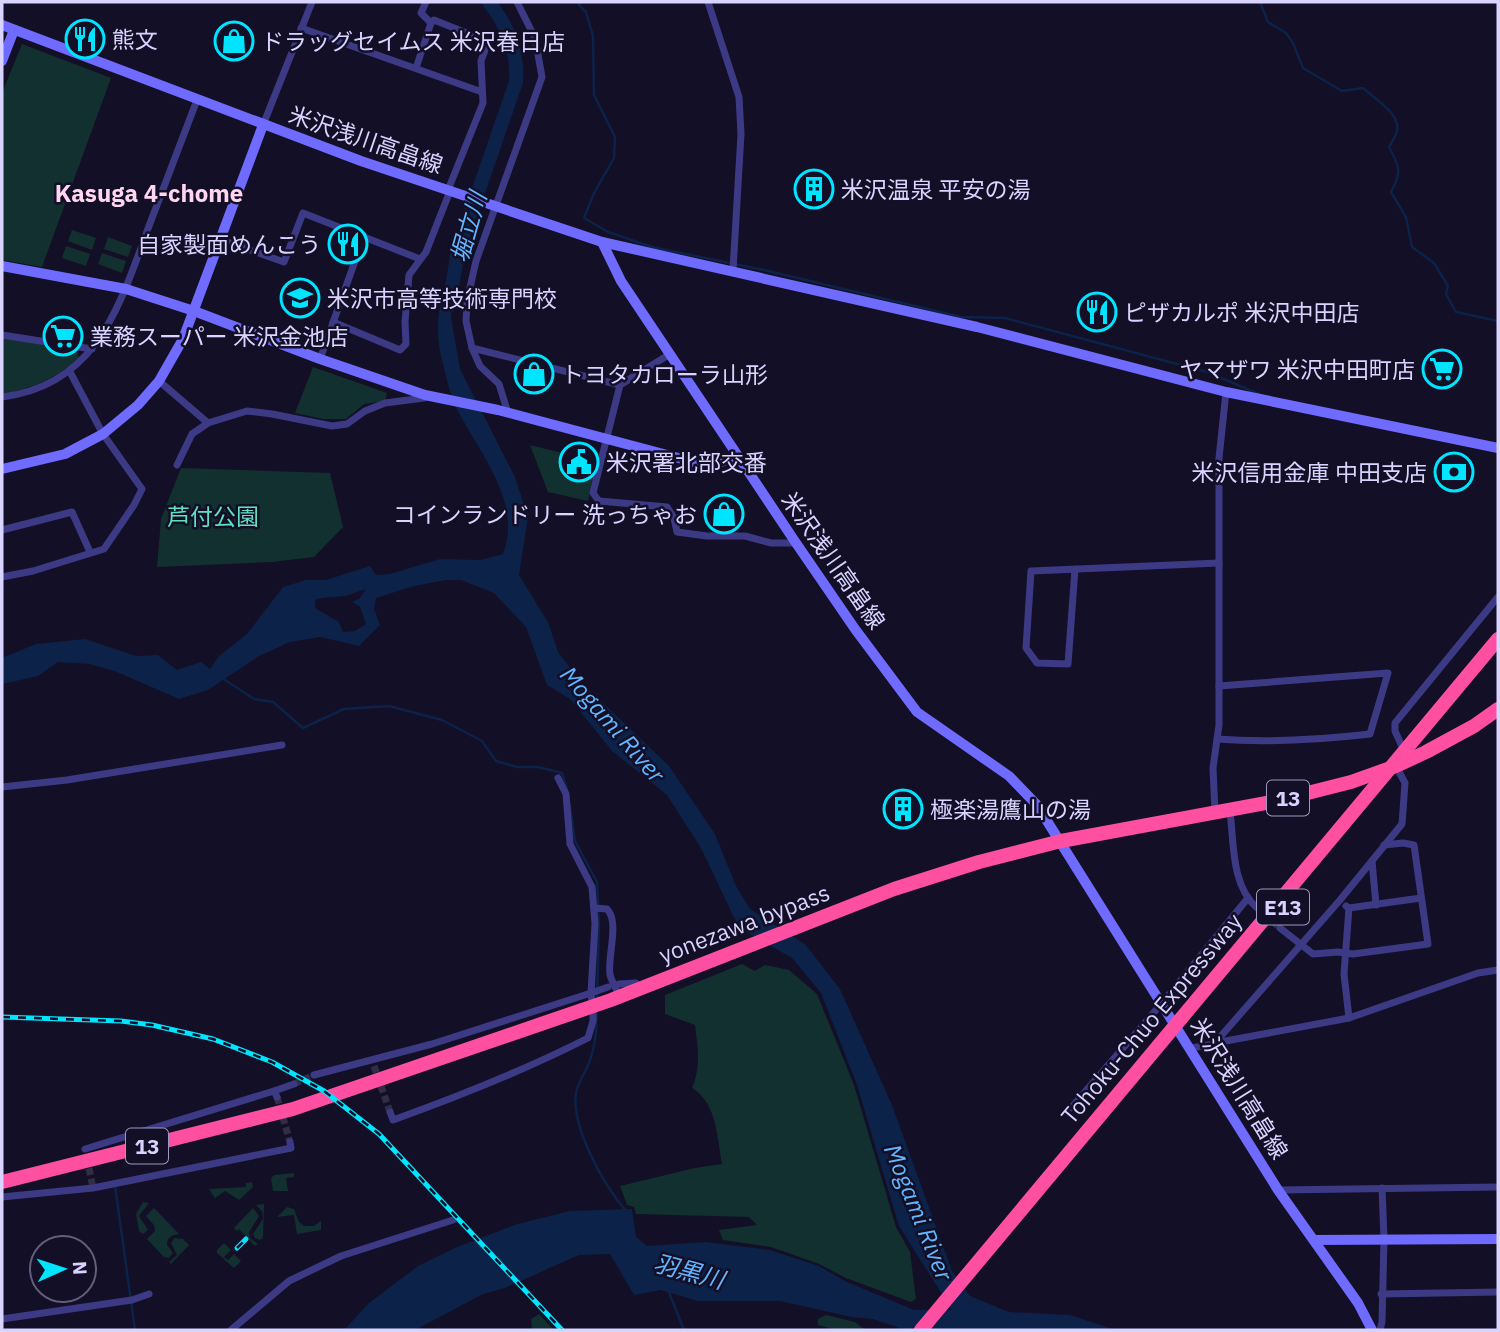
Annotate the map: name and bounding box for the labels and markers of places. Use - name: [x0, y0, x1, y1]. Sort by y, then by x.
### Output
- restaurant icon: 熊文: [64, 18, 106, 60]
- shop icon: ドラッグセイムス 米沢春日店: [213, 20, 255, 62]
- place label: 熊文: [112, 24, 158, 54]
- place label: ドラッグセイムス 米沢春日店: [261, 26, 565, 56]
- building icon: 米沢温泉 平安の湯: [793, 168, 835, 210]
- place label: 米沢温泉 平安の湯: [841, 174, 1030, 204]
- restaurant icon: 自家製面めんこう: [327, 223, 369, 265]
- place label: 自家製面めんこう: [137, 229, 321, 259]
- school or university icon: 米沢市高等技術専門校: [279, 277, 321, 319]
- place label: 米沢市高等技術専門校: [327, 283, 557, 313]
- restaurant icon: ピザカルポ 米沢中田店: [1076, 291, 1118, 333]
- place label: ピザカルポ 米沢中田店: [1124, 297, 1359, 327]
- supermarket icon: 業務スーパー 米沢金池店: [42, 315, 84, 357]
- place label: 業務スーパー 米沢金池店: [90, 321, 348, 351]
- supermarket icon: ヤマザワ 米沢中田町店: [1421, 348, 1463, 390]
- shop icon: トヨタカローラ山形: [513, 353, 555, 395]
- place label: ヤマザワ 米沢中田町店: [1180, 354, 1415, 384]
- place label: トヨタカローラ山形: [561, 359, 768, 389]
- public building icon: 米沢署北部交番: [558, 441, 600, 483]
- place label: 米沢署北部交番: [606, 447, 767, 477]
- bank icon: 米沢信用金庫 中田支店: [1433, 451, 1475, 493]
- place label: 米沢信用金庫 中田支店: [1192, 457, 1427, 487]
- shop icon: コインランドリー 洗っちゃお: [703, 493, 745, 535]
- place label: コインランドリー 洗っちゃお: [393, 499, 697, 529]
- building icon: 極楽湯鷹山の湯: [882, 788, 924, 830]
- place label: 極楽湯鷹山の湯: [930, 794, 1091, 824]

